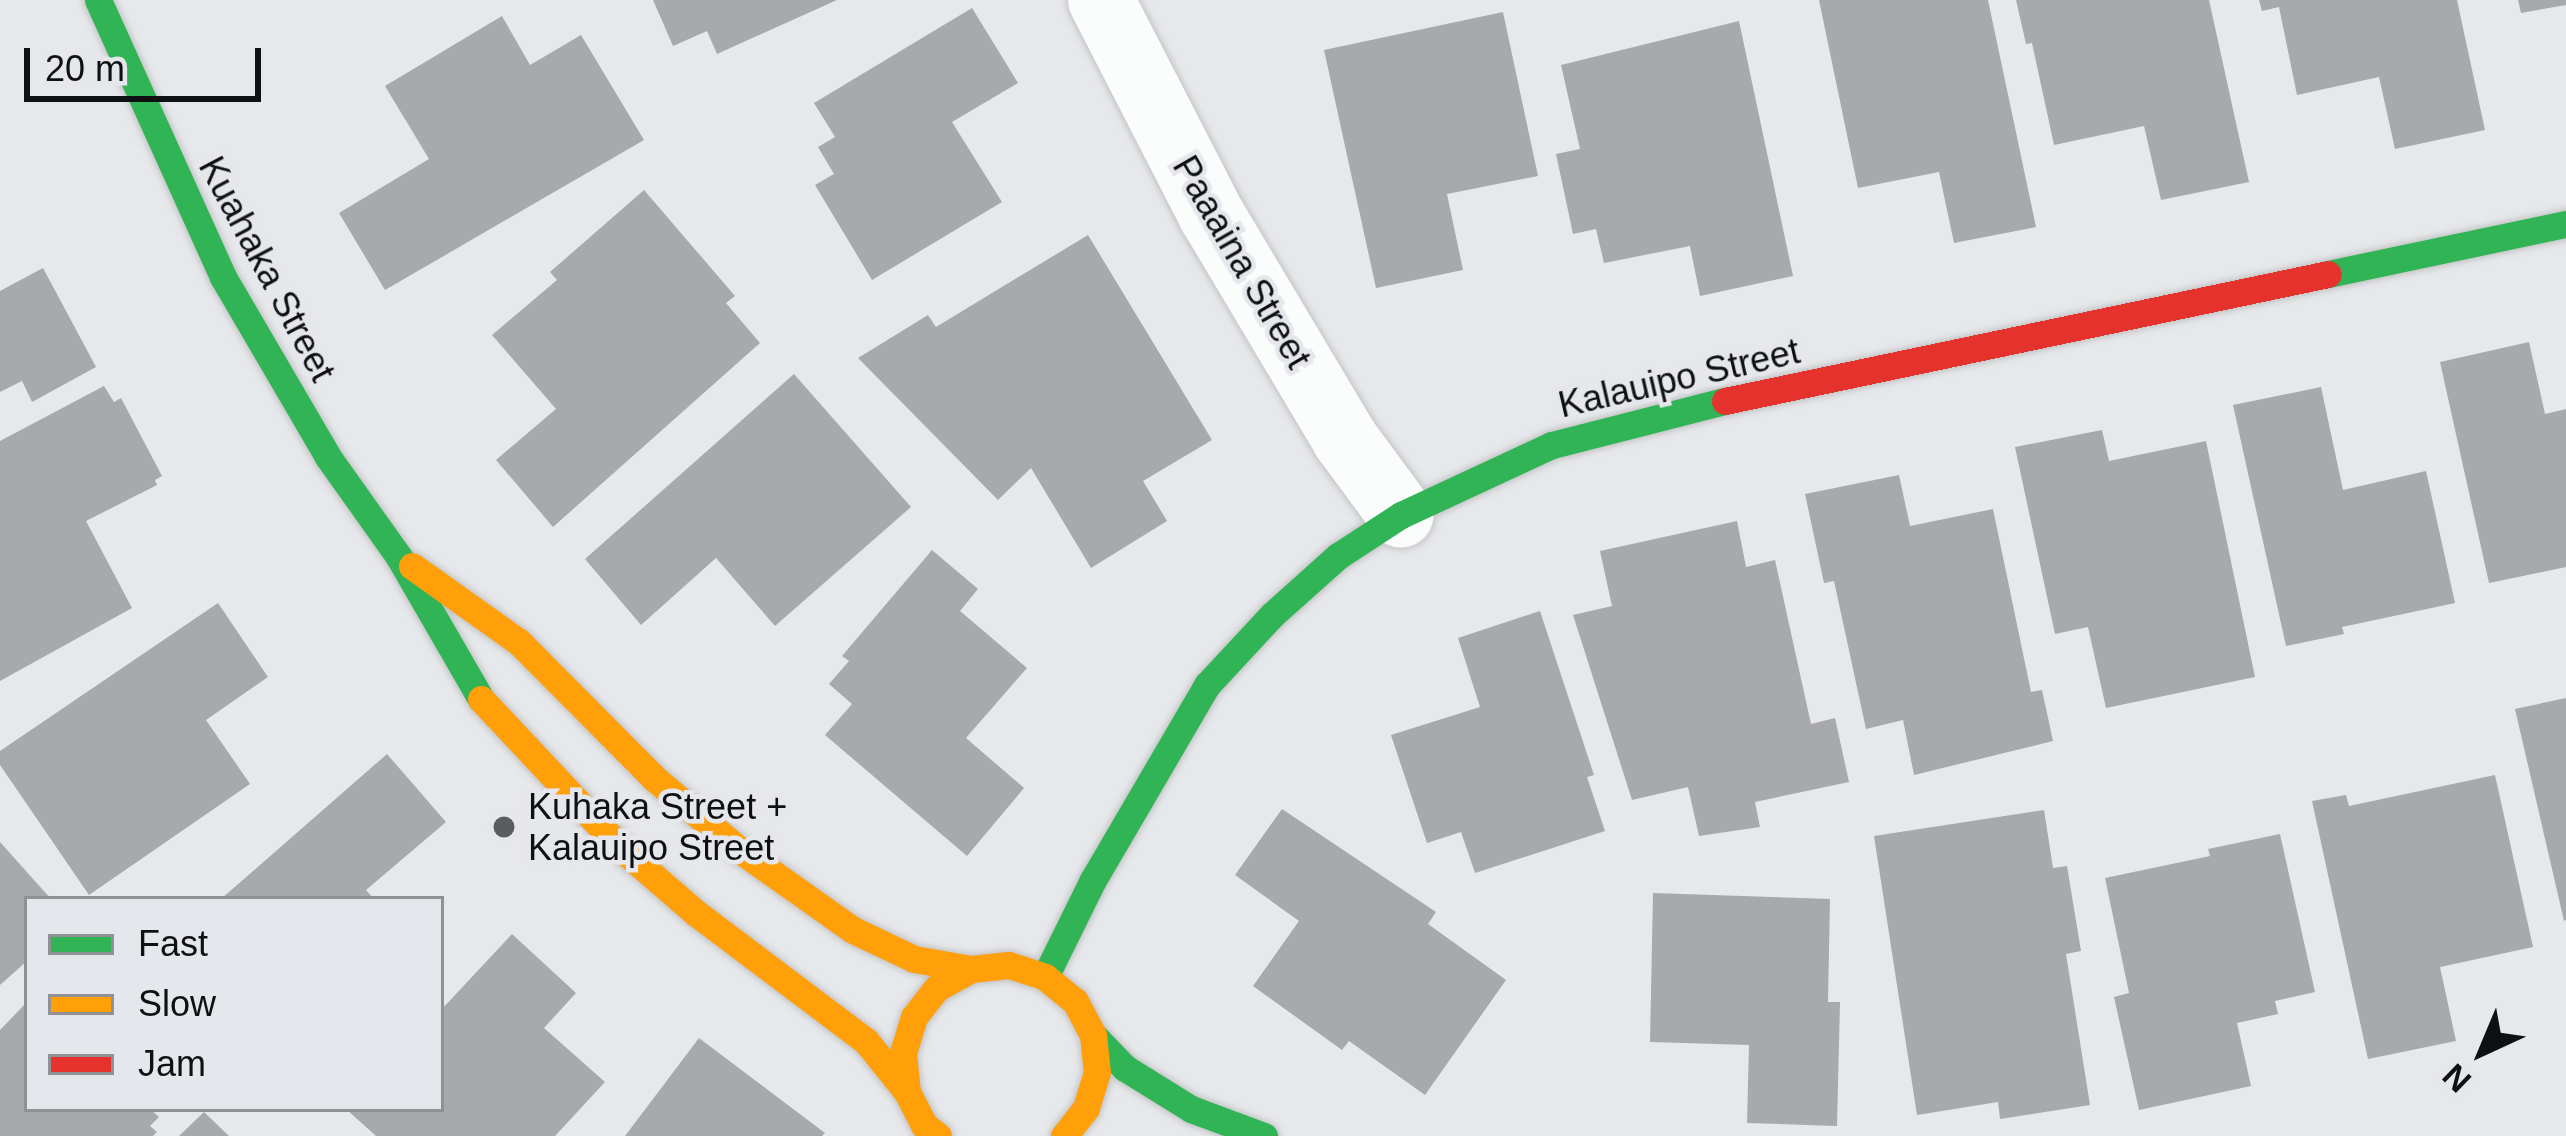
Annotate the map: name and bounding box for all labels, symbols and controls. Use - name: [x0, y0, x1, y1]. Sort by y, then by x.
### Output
- scale bar: [30, 24, 267, 98]
- text: 20 m: [45, 48, 125, 89]
- street label: Paaaina Street: [1164, 148, 1320, 376]
- street label: Kuahaka Street: [190, 149, 344, 389]
- street label: Kalauipo Street: [1554, 329, 1804, 427]
- place label: Kuhaka Street + Kalauipo Street: [528, 784, 787, 869]
- marker: Kuhaka Street + Kalauipo Street: [491, 814, 517, 840]
- legend: [24, 896, 444, 1112]
- text: Fast: [138, 923, 208, 964]
- text: Slow: [138, 983, 216, 1024]
- north arrow: [2422, 992, 2542, 1112]
- text: Jam: [138, 1043, 206, 1084]
- text: N: [2435, 1057, 2478, 1100]

